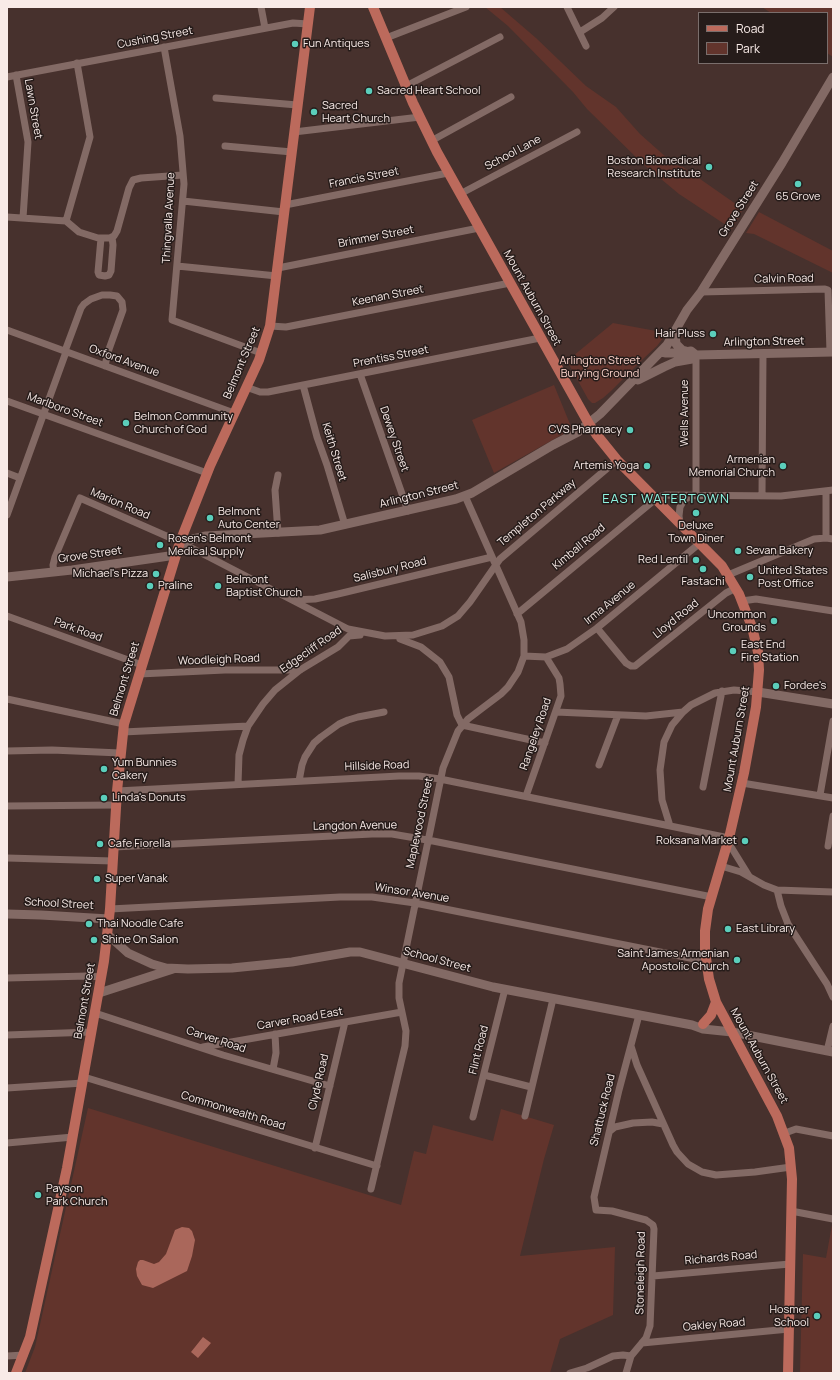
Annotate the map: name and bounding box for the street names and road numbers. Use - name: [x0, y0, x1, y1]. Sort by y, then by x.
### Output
- street label: Cushing Street: [116, 24, 194, 52]
- street label: Lawn Street: [21, 78, 45, 140]
- street label: School Lane: [483, 133, 543, 173]
- street label: Francis Street: [328, 165, 400, 191]
- street label: Thingvalla Avenue: [160, 172, 178, 264]
- street label: Grove Street: [716, 178, 762, 240]
- street label: Brimmer Street: [337, 223, 415, 251]
- street label: Mount Auburn Street: [500, 248, 564, 348]
- street label: Calvin Road: [754, 272, 814, 286]
- street label: Keenan Street: [351, 283, 425, 309]
- street label: Belmont Street: [221, 325, 263, 401]
- street label: Arlington Street: [723, 335, 805, 349]
- street label: Oxford Avenue: [87, 342, 161, 380]
- street label: Prentiss Street: [352, 343, 430, 371]
- street label: Wells Avenue: [678, 380, 692, 446]
- street label: Marlboro Street: [25, 390, 105, 430]
- street label: Dewey Street: [377, 404, 411, 474]
- street label: Keith Street: [319, 421, 349, 483]
- street label: Templeton Parkway: [495, 477, 579, 549]
- street label: Arlington Street: [378, 479, 460, 511]
- street label: Marion Road: [88, 486, 152, 522]
- street label: Kimball Road: [550, 521, 608, 573]
- street label: Grove Street: [57, 544, 123, 566]
- street label: Salisbury Road: [352, 555, 428, 585]
- street label: Irma Avenue: [582, 578, 638, 628]
- street label: Lloyd Road: [651, 597, 701, 641]
- street label: Park Road: [52, 615, 104, 645]
- street label: Edgecliff Road: [278, 624, 344, 676]
- street label: Belmont Street: [107, 640, 143, 718]
- street label: Woodleigh Road: [178, 652, 260, 668]
- street label: Mount Auburn Street: [721, 685, 753, 793]
- street label: Rangeley Road: [517, 696, 555, 772]
- street label: Hillside Road: [344, 758, 410, 774]
- street label: Maplewood Street: [404, 776, 436, 870]
- street label: Langdon Avenue: [313, 819, 397, 833]
- street label: Winsor Avenue: [374, 881, 450, 905]
- street label: School Street: [24, 896, 94, 912]
- street label: School Street: [402, 945, 472, 975]
- street label: Belmont Street: [72, 962, 98, 1040]
- street label: Carver Road East: [256, 1005, 344, 1033]
- street label: Mount Auburn Street: [727, 1006, 791, 1106]
- street label: Carver Road: [184, 1024, 248, 1056]
- street label: Flint Road: [467, 1024, 491, 1076]
- street label: Clyde Road: [306, 1053, 332, 1111]
- street label: Shattuck Road: [588, 1073, 618, 1147]
- street label: Commonwealth Road: [179, 1089, 287, 1133]
- street label: Stoneleigh Road: [634, 1231, 648, 1315]
- street label: Richards Road: [684, 1248, 758, 1268]
- street label: Oakley Road: [682, 1316, 746, 1334]

